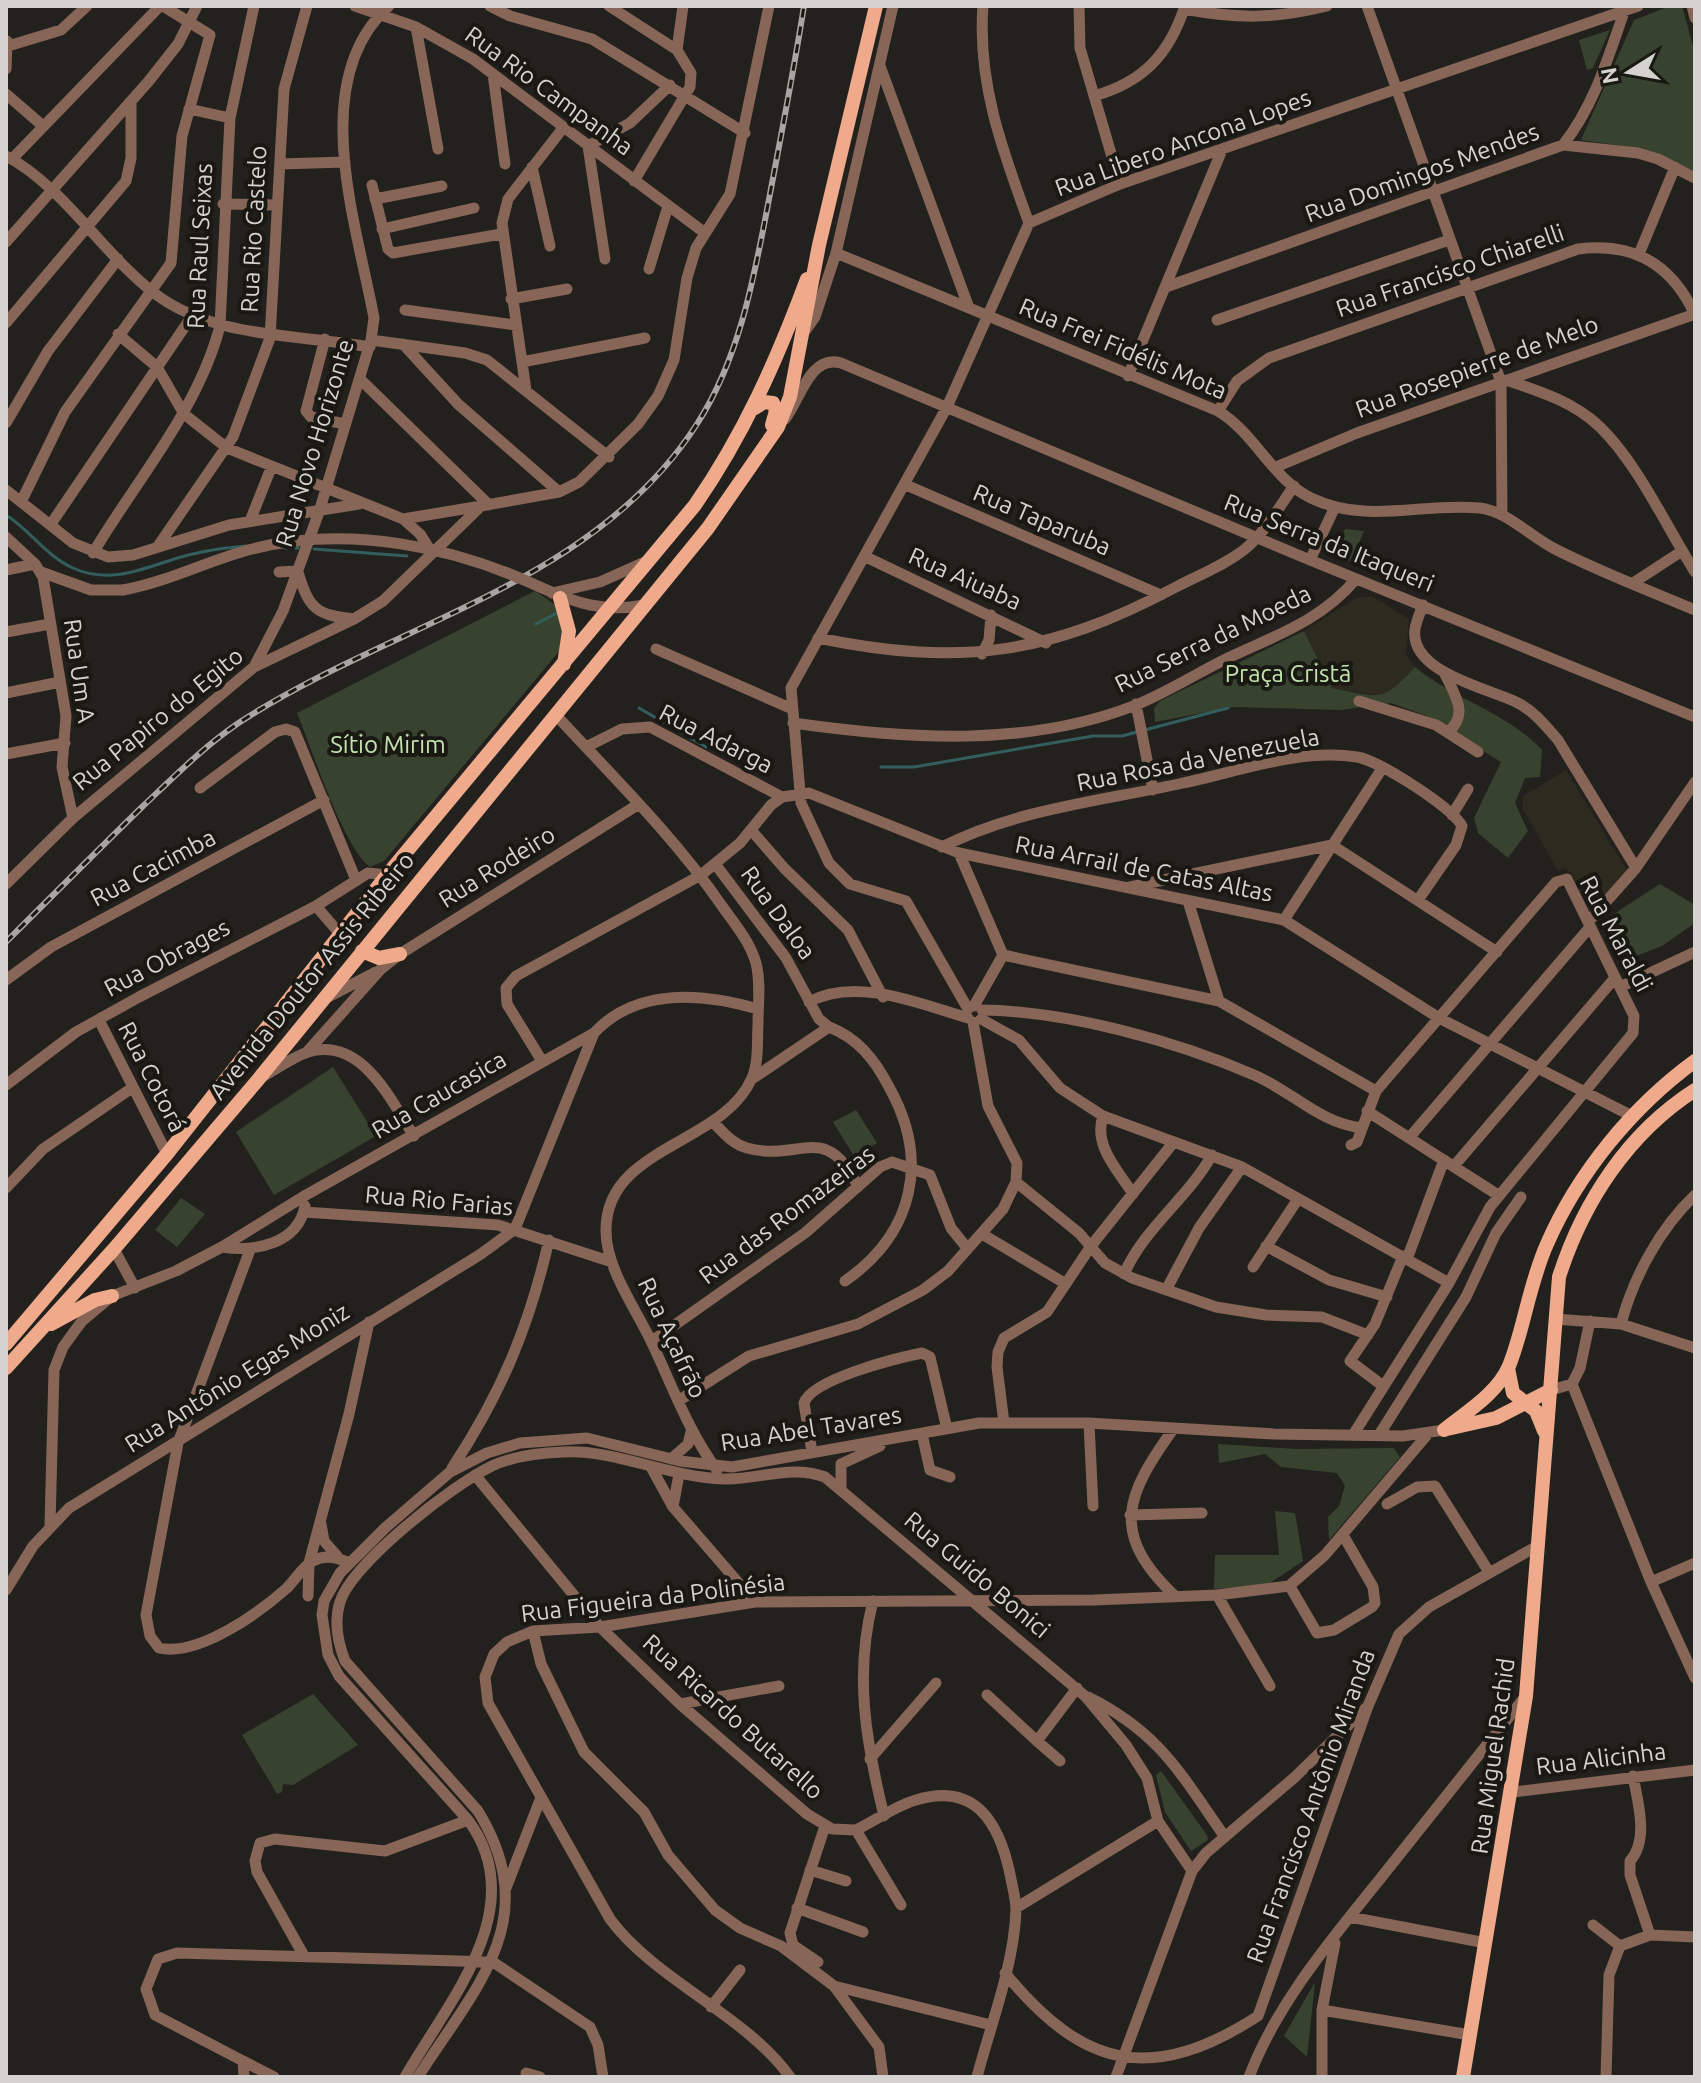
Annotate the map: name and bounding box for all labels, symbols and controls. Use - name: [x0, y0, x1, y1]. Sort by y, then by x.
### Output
- street label: Rua Rio Campanha: [460, 21, 638, 161]
- north arrow: [1589, 32, 1669, 112]
- text: N: [1595, 65, 1623, 86]
- street label: Rua Libero Ancona Lopes: [1051, 84, 1314, 201]
- street label: Rua Domingos Mendes: [1301, 118, 1542, 227]
- street label: Rua Rio Castelo: [236, 145, 271, 313]
- street label: Rua Raul Seixas: [182, 163, 217, 329]
- street label: Rua Francisco Chiarelli: [1332, 219, 1567, 322]
- street label: Rua Frei Fidélis Mota: [1015, 293, 1231, 404]
- street label: Rua Rosepierre de Melo: [1352, 310, 1602, 423]
- street label: Rua Novo Horizonte: [270, 336, 359, 550]
- street label: Rua Taparuba: [969, 478, 1115, 561]
- street label: Rua Serra da Itaqueri: [1220, 488, 1438, 597]
- street label: Rua Aiuaba: [905, 542, 1026, 615]
- street label: Rua Serra da Moeda: [1110, 579, 1315, 698]
- street label: Rua Um A: [59, 617, 100, 725]
- street label: Rua Papiro do Egito: [67, 642, 248, 796]
- park label: Praça Cristã: [1225, 660, 1351, 687]
- street label: Rua Adarga: [655, 698, 777, 779]
- street label: Rua Rosa da Venezuela: [1074, 723, 1322, 796]
- park label: Sítio Mirim: [330, 731, 446, 758]
- street label: Rua Rodeiro: [434, 820, 560, 913]
- street label: Rua Cacimba: [86, 823, 220, 912]
- street label: Rua Arrail de Catas Altas: [1013, 830, 1275, 907]
- street label: Avenida Doutor Assis Ribeiro: [204, 847, 420, 1105]
- street label: Rua Daloa: [736, 861, 821, 965]
- street label: Rua Maraldi: [1575, 871, 1658, 996]
- street label: Rua Obrages: [99, 913, 234, 1002]
- street label: Rua Cotorá: [113, 1017, 192, 1136]
- street label: Rua Caucasica: [367, 1045, 511, 1144]
- street label: Rua das Romazeiras: [694, 1140, 880, 1289]
- street label: Rua Rio Farias: [364, 1181, 514, 1220]
- street label: Rua Açafrão: [633, 1273, 712, 1402]
- street label: Rua Antônio Egas Moniz: [120, 1298, 354, 1458]
- street label: Rua Abel Tavares: [719, 1401, 903, 1456]
- street label: Rua Guido Bonici: [899, 1506, 1055, 1643]
- street label: Rua Figueira da Polinésia: [519, 1568, 787, 1627]
- street label: Rua Ricardo Butarello: [638, 1629, 829, 1805]
- street label: Rua Francisco Antônio Miranda: [1241, 1645, 1380, 1966]
- street label: Rua Miguel Rachid: [1465, 1656, 1520, 1856]
- street label: Rua Alicinha: [1534, 1737, 1668, 1780]

